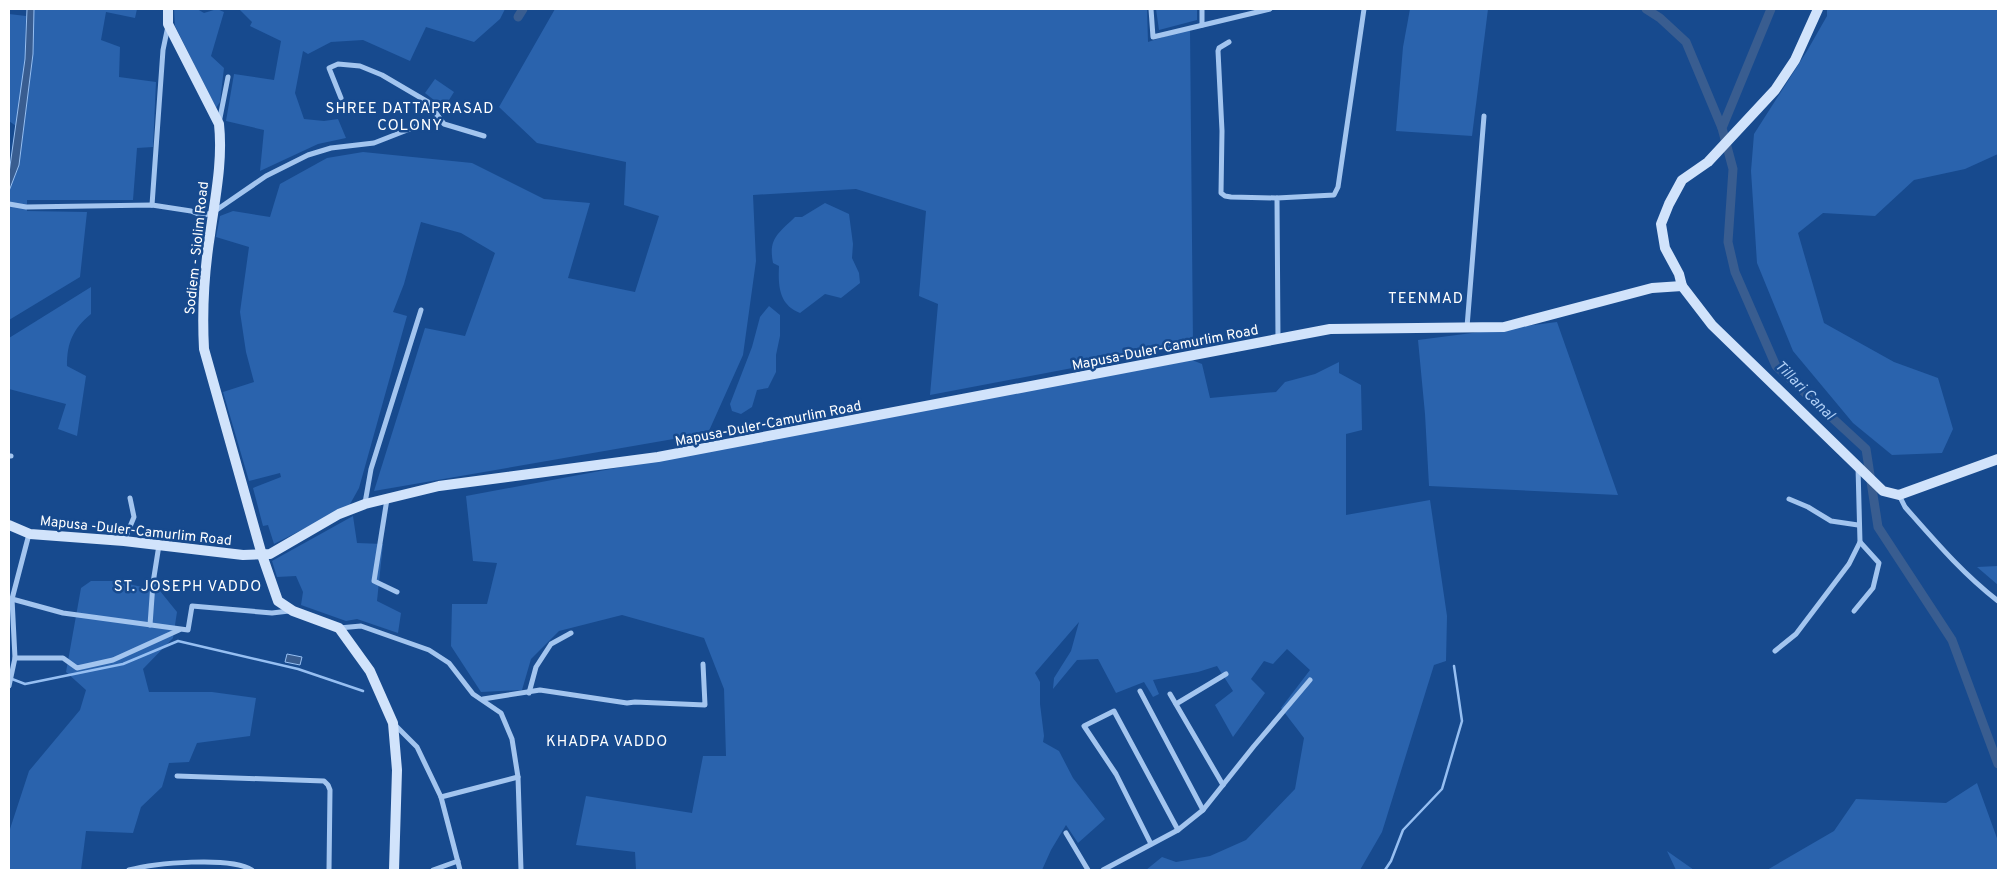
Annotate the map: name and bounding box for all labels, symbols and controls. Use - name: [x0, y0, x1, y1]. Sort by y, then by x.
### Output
- district label: SHREE DATTAPRASAD COLONY: [325, 100, 495, 136]
- street label: Sodiem - Siolim Road: [182, 181, 213, 316]
- district label: TEENMAD: [1388, 290, 1464, 309]
- street label: Mapusa-Duler-Camurlim Road: [1071, 322, 1260, 375]
- water label: Tillari Canal: [1770, 357, 1839, 426]
- street label: Mapusa-Duler-Camurlim Road: [674, 398, 863, 451]
- street label: Mapusa -Duler-Camurlim Road: [39, 513, 233, 550]
- district label: ST. JOSEPH VADDO: [114, 578, 262, 597]
- district label: KHADPA VADDO: [546, 733, 668, 752]

